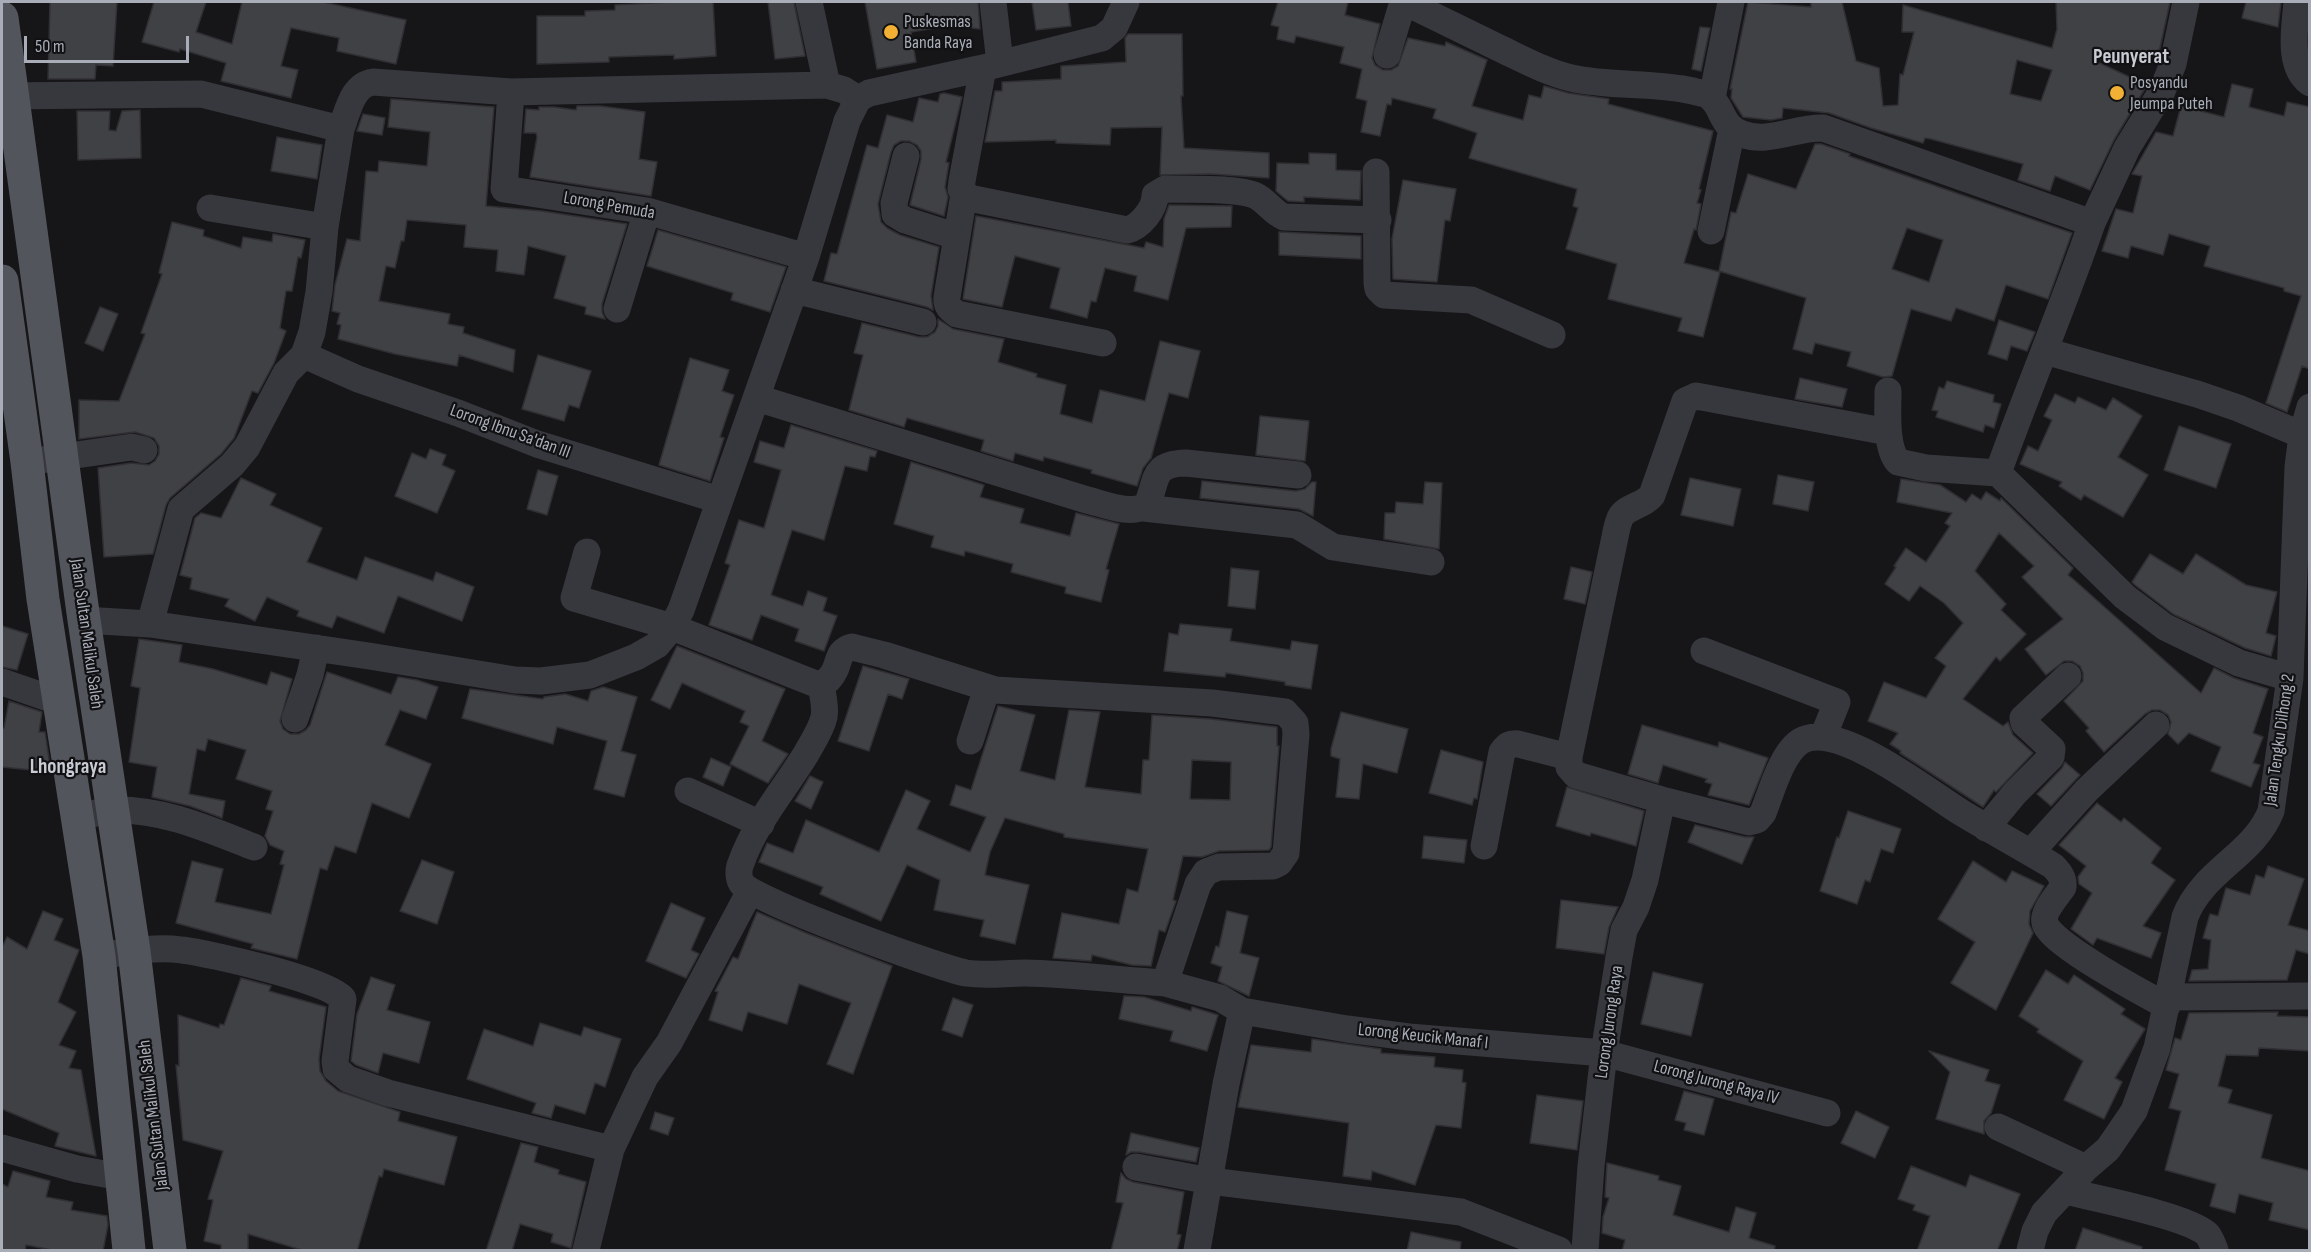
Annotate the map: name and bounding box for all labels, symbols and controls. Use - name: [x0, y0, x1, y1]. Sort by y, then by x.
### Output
- place label: Puskesmas Banda Raya: [904, 11, 972, 54]
- marker: Puskesmas Banda Raya: [882, 23, 900, 41]
- scale bar: [27, 24, 192, 62]
- text: 50 m: [35, 36, 65, 57]
- district label: Peunyerat: [2093, 45, 2169, 71]
- place label: Posyandu Jeumpa Puteh: [2130, 72, 2213, 115]
- marker: Posyandu Jeumpa Puteh: [2108, 84, 2126, 102]
- street label: Lorong Pemuda: [562, 187, 656, 225]
- street label: Lorong Ibnu Sa'dan III: [447, 400, 573, 464]
- street label: Jalan Sultan Malikul Saleh: [65, 558, 107, 710]
- street label: Jalan Tengku Dilhong 2: [2260, 673, 2300, 807]
- district label: Lhongraya: [30, 755, 106, 781]
- street label: Lorong Jurong Raya: [1591, 964, 1629, 1080]
- street label: Lorong Keucik Manaf I: [1357, 1019, 1489, 1055]
- street label: Jalan Sultan Malikul Saleh: [134, 1039, 174, 1191]
- street label: Lorong Jurong Raya IV: [1651, 1056, 1781, 1110]

